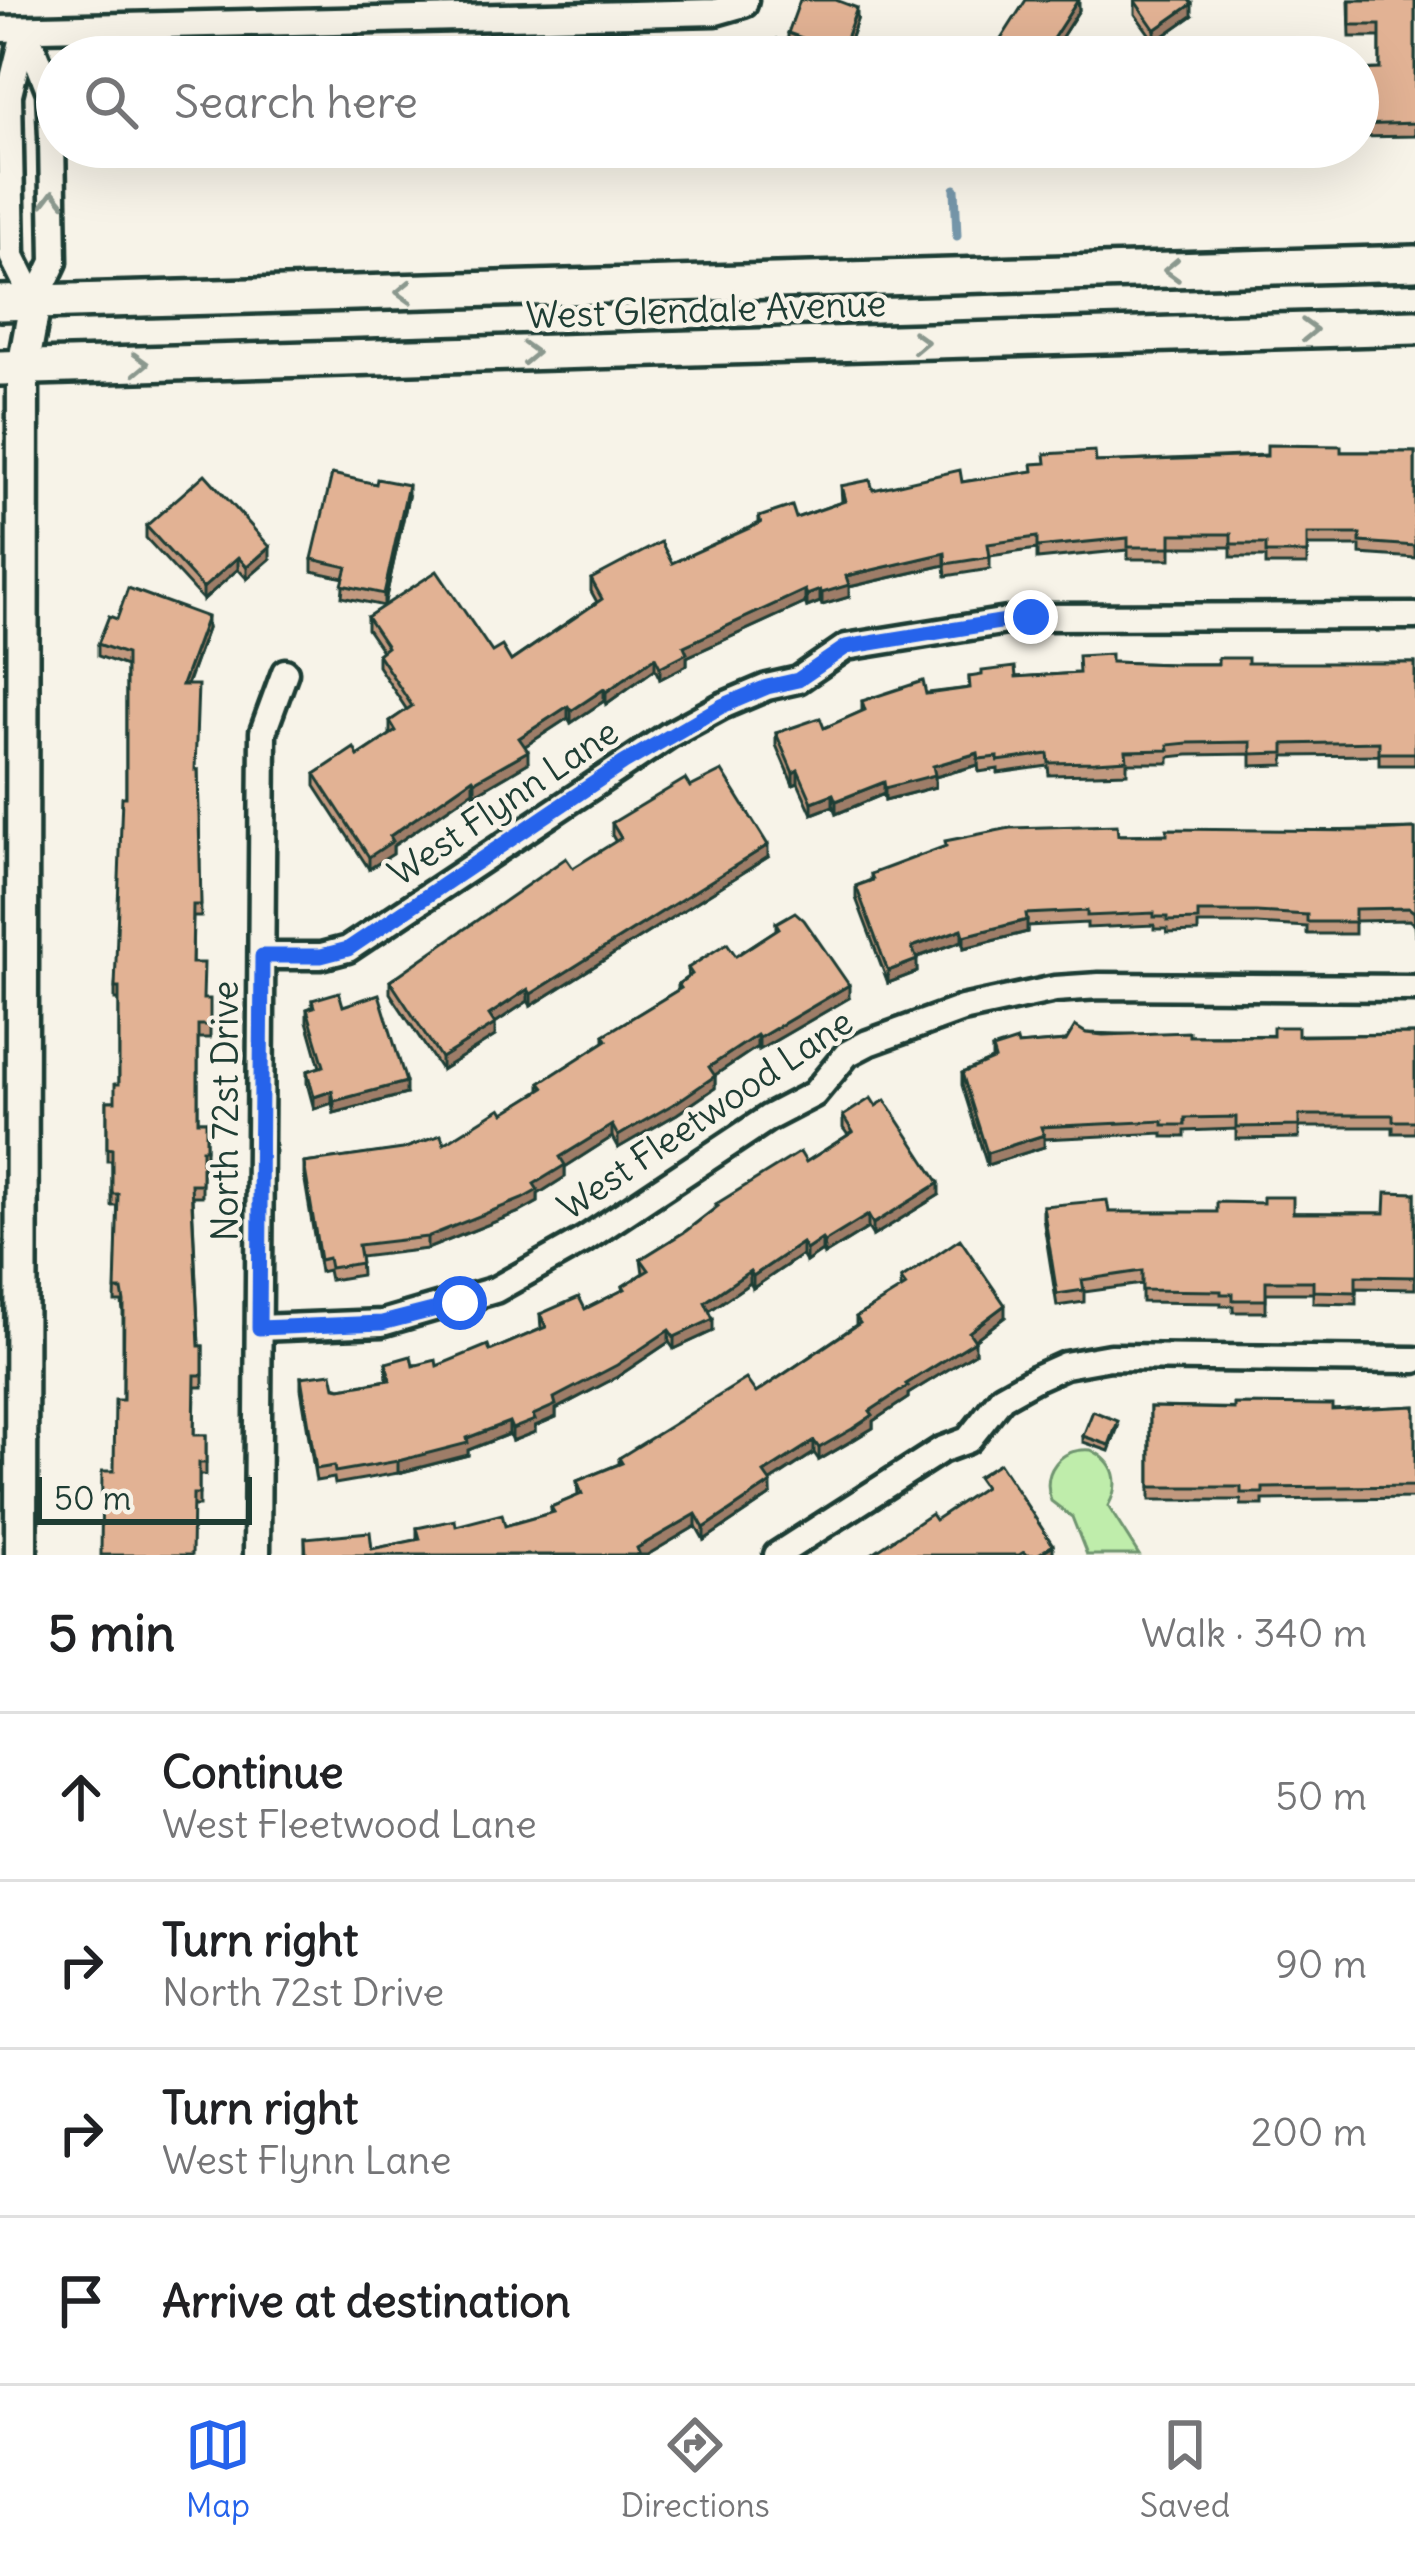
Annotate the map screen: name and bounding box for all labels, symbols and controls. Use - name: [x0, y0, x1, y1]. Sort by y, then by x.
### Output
- search box: [36, 36, 1379, 168]
- icon: search: [78, 69, 144, 135]
- text: Search here: [174, 74, 418, 130]
- one-way arrow: [40, 189, 66, 208]
- one-way arrow: [1162, 257, 1181, 283]
- one-way arrow: [394, 278, 413, 304]
- street label: West Glendale Avenue: [525, 281, 887, 338]
- one-way arrow: [1300, 318, 1319, 344]
- one-way arrow: [911, 329, 930, 355]
- one-way arrow: [521, 340, 540, 366]
- one-way arrow: [131, 352, 150, 378]
- route end: [1004, 590, 1058, 644]
- street label: West Flynn Lane: [380, 709, 627, 896]
- street label: North 72st Drive: [203, 981, 248, 1241]
- street label: West Fleetwood Lane: [549, 999, 861, 1230]
- route start: [433, 1276, 487, 1330]
- scale bar: [36, 1471, 252, 1524]
- text: 50 m: [54, 1477, 131, 1519]
- text: 5 min: [48, 1601, 175, 1665]
- text: Walk · 340 m: [1141, 1609, 1367, 1658]
- text: Continue: [162, 1744, 344, 1800]
- icon: ahead: [48, 1764, 114, 1830]
- text: 50 m: [1275, 1772, 1367, 1821]
- text: West Fleetwood Lane: [162, 1800, 537, 1849]
- text: Turn right: [162, 1912, 358, 1968]
- icon: right: [48, 1932, 114, 1998]
- text: 90 m: [1275, 1940, 1367, 1989]
- text: North 72st Drive: [162, 1968, 444, 2017]
- text: Turn right: [162, 2080, 358, 2136]
- icon: right: [48, 2100, 114, 2166]
- text: 200 m: [1251, 2108, 1367, 2157]
- text: West Flynn Lane: [162, 2136, 451, 2185]
- icon: arrive: [48, 2268, 114, 2334]
- text: Arrive at destination: [162, 2273, 571, 2329]
- tab: Map: [185, 2412, 251, 2526]
- tab: Directions: [621, 2412, 770, 2526]
- tab: Saved: [1140, 2412, 1230, 2526]

